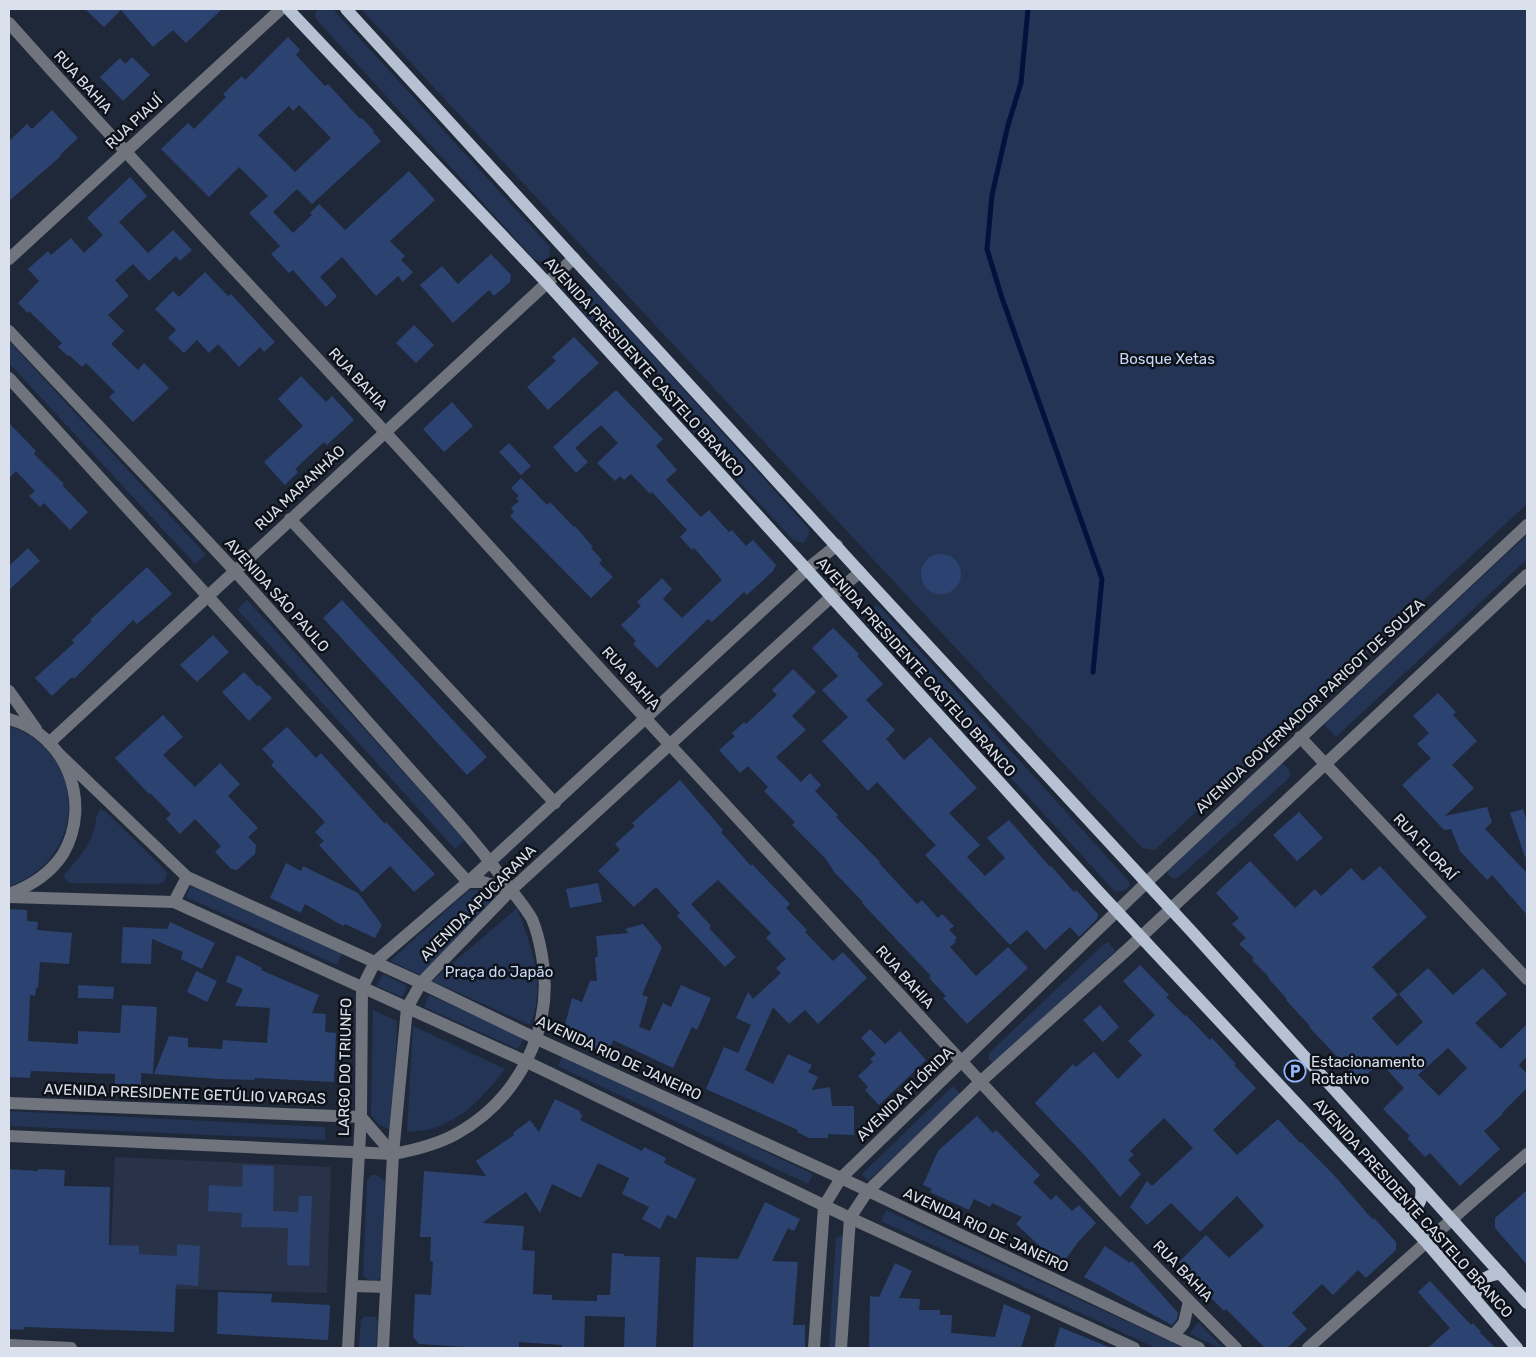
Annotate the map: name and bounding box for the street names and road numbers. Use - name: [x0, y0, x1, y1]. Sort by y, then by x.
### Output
- street label: RUA BAHIA: [50, 47, 116, 117]
- street label: RUA PIAUÍ: [102, 90, 167, 153]
- street label: AVENIDA PRESIDENTE CASTELO BRANCO: [541, 254, 747, 480]
- street label: RUA BAHIA: [325, 344, 391, 414]
- street label: RUA MARANHÃO: [251, 442, 349, 534]
- street label: AVENIDA SÃO PAULO: [221, 534, 333, 656]
- street label: AVENIDA PRESIDENTE CASTELO BRANCO: [813, 554, 1019, 780]
- street label: AVENIDA GOVERNADOR PARIGOT DE SOUZA: [1192, 595, 1428, 817]
- street label: RUA BAHIA: [598, 643, 664, 713]
- street label: RUA FLORAÍ: [1390, 810, 1461, 885]
- street label: AVENIDA APUCARANA: [416, 841, 540, 965]
- street label: RUA BAHIA: [872, 942, 938, 1012]
- street label: LARGO DO TRIUNFO: [335, 998, 355, 1136]
- street label: AVENIDA RIO DE JANEIRO: [534, 1012, 704, 1104]
- street label: AVENIDA FLÓRIDA: [853, 1043, 957, 1145]
- street label: AVENIDA PRESIDENTE GETÚLIO VARGAS: [44, 1080, 326, 1108]
- street label: AVENIDA PRESIDENTE CASTELO BRANCO: [1310, 1095, 1516, 1321]
- street label: AVENIDA RIO DE JANEIRO: [901, 1184, 1071, 1276]
- street label: RUA BAHIA: [1149, 1237, 1217, 1305]

